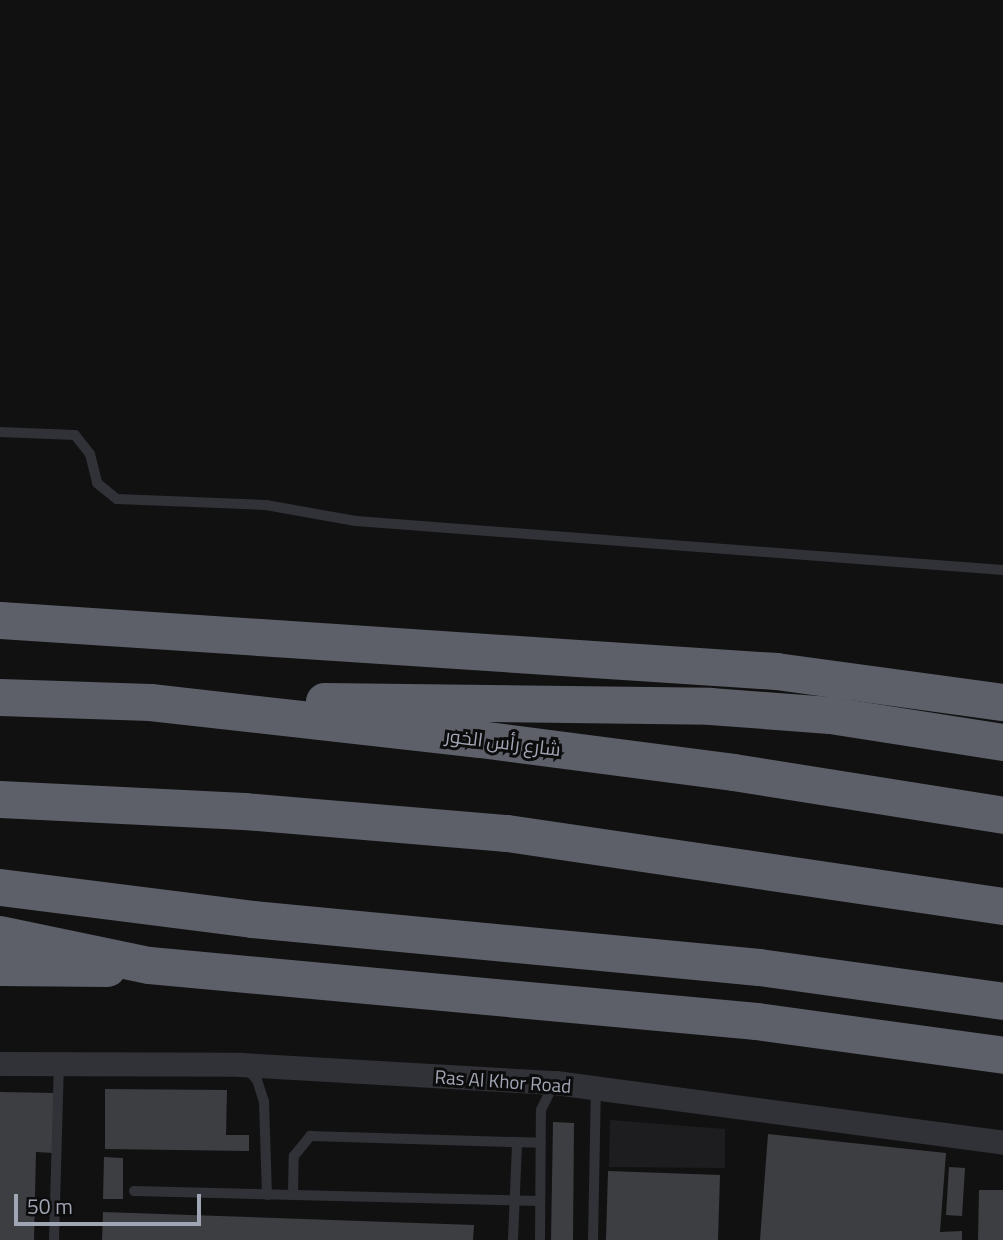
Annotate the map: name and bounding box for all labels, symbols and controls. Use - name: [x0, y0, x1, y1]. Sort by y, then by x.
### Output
- street label: شارع رأس الخور: [444, 724, 562, 760]
- street label: Ras Al Khor Road: [434, 1065, 572, 1097]
- scale bar: [18, 1180, 205, 1224]
- text: 50 m: [27, 1190, 73, 1222]

